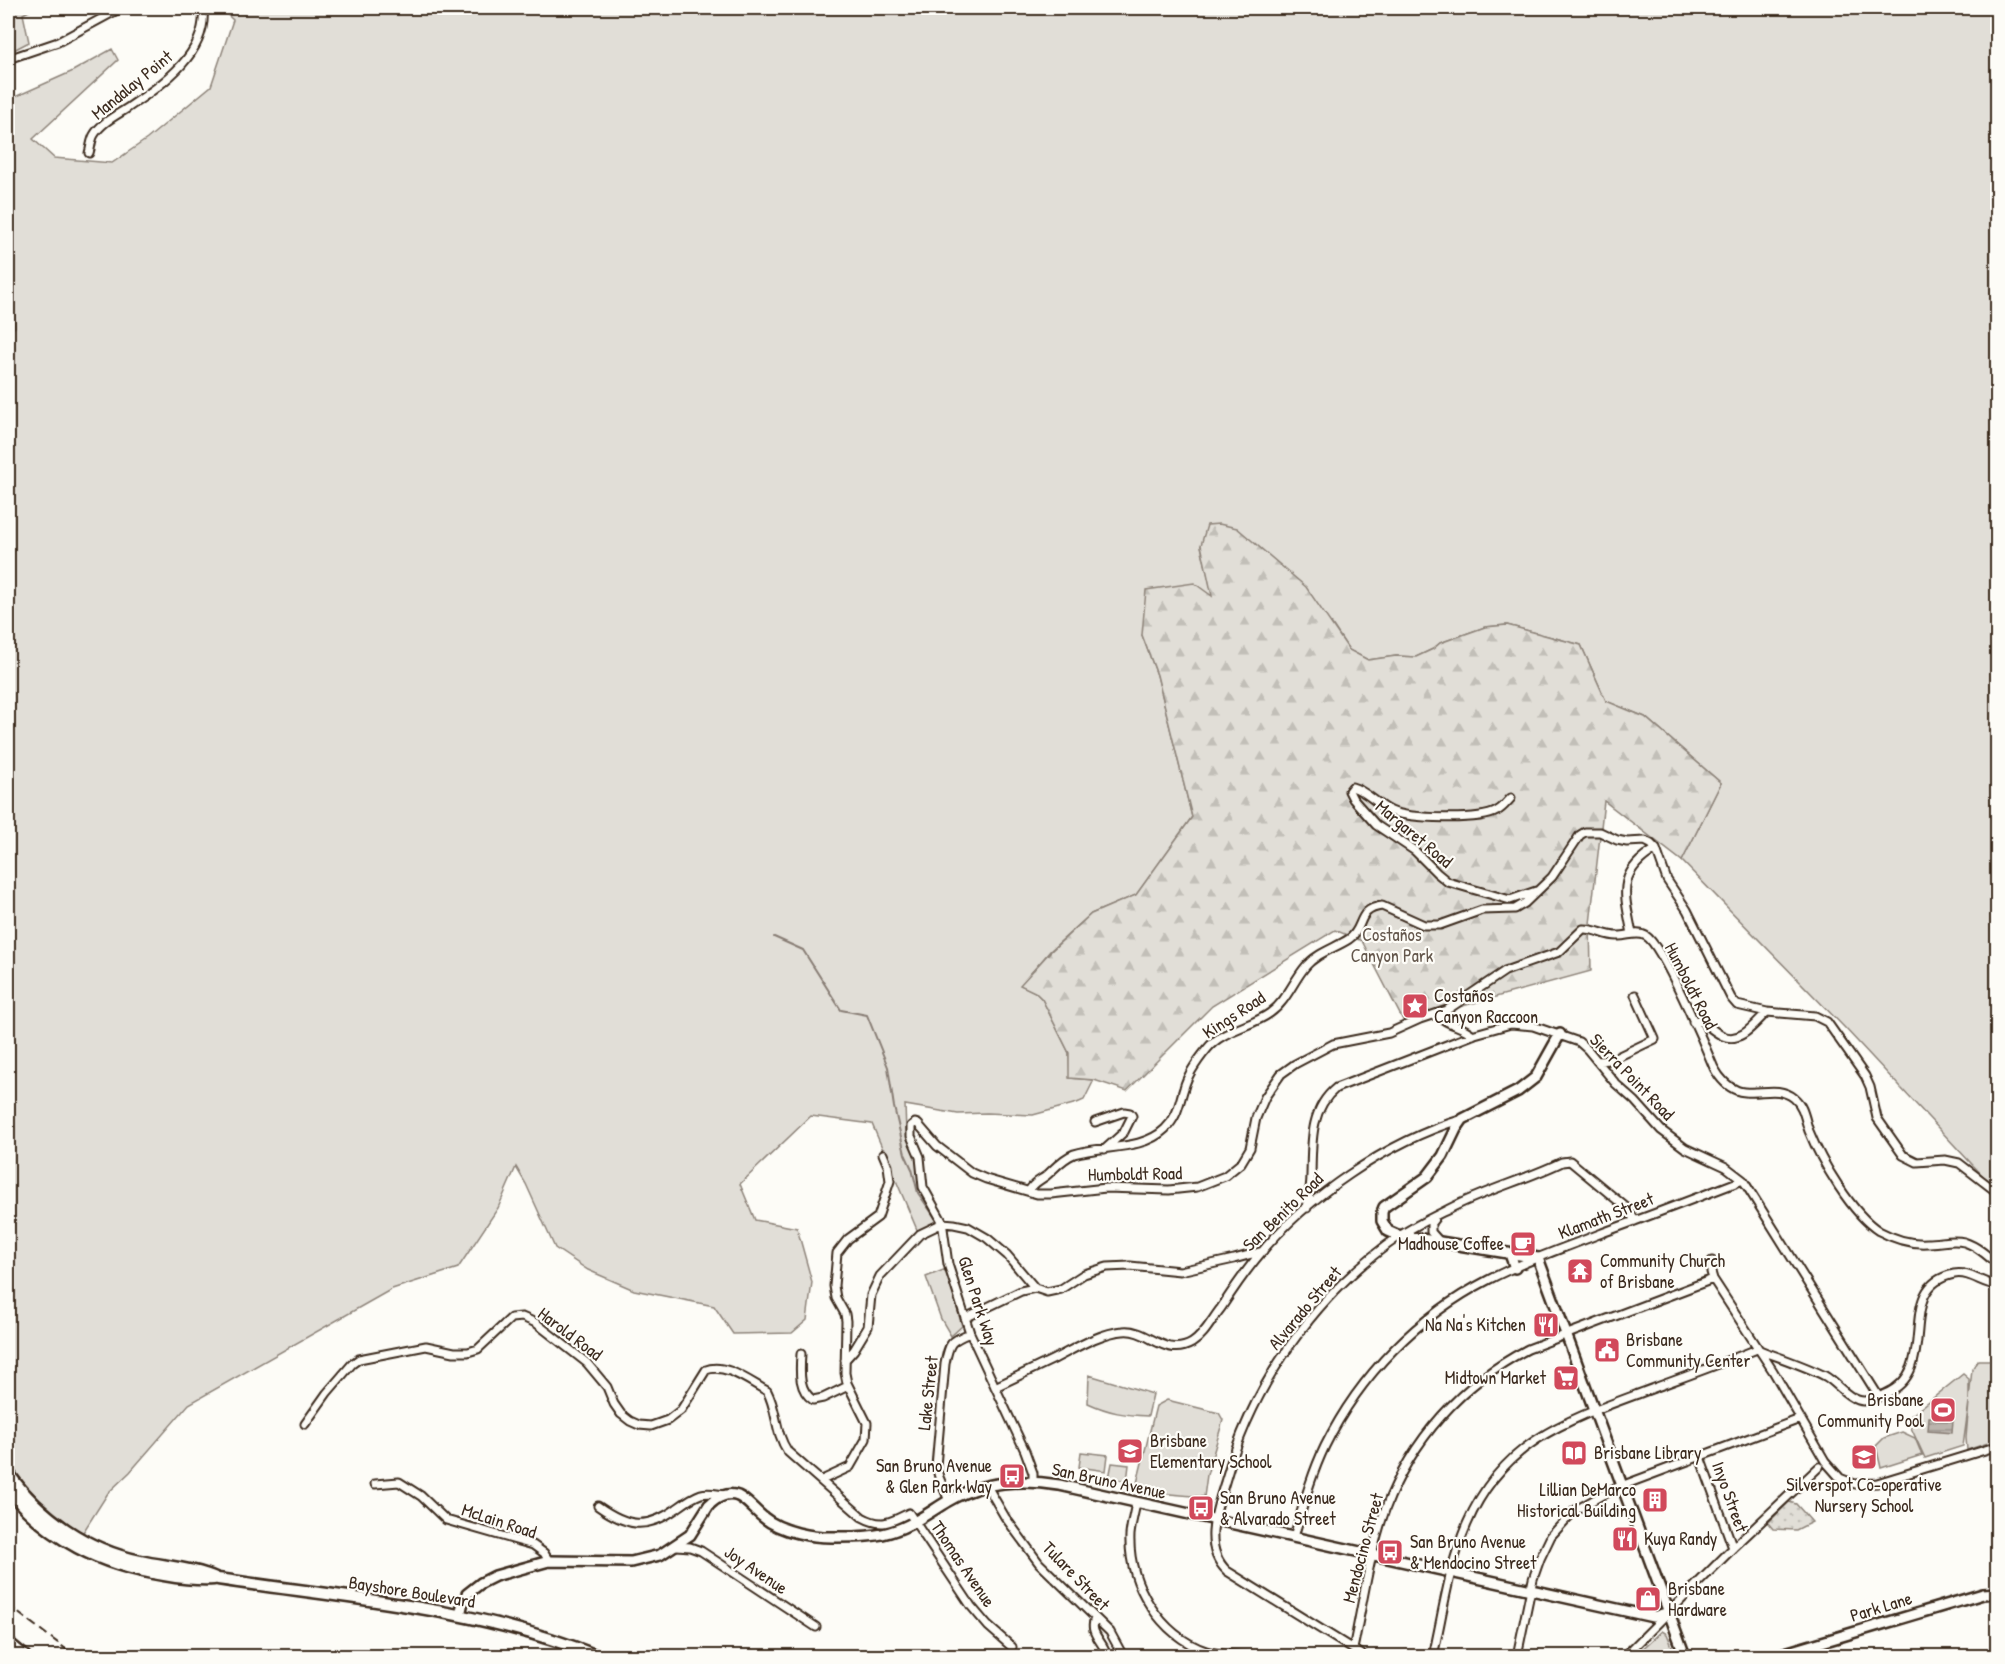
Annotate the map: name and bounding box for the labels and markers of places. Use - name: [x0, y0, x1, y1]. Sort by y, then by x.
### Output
- place label: Costaños Canyon Raccoon: [1434, 983, 1538, 1029]
- place icon: Costaños Canyon Raccoon: [1400, 991, 1430, 1021]
- cafe icon: Madhouse Coffee: [1508, 1229, 1538, 1259]
- place label: Madhouse Coffee: [1398, 1231, 1504, 1256]
- place label: Community Church of Brisbane: [1600, 1248, 1725, 1294]
- temple icon: Community Church of Brisbane: [1565, 1256, 1595, 1286]
- restaurant icon: Na Na's Kitchen: [1531, 1310, 1561, 1340]
- place label: Na Na's Kitchen: [1425, 1312, 1526, 1337]
- place label: Brisbane Community Center: [1626, 1327, 1750, 1373]
- public building icon: Brisbane Community Center: [1592, 1335, 1622, 1365]
- supermarket icon: Midtown Market: [1551, 1363, 1581, 1393]
- place label: Midtown Market: [1445, 1365, 1547, 1390]
- place label: Brisbane Community Pool: [1817, 1387, 1924, 1433]
- sports icon: Brisbane Community Pool: [1928, 1395, 1958, 1425]
- place label: Brisbane Elementary School: [1150, 1428, 1272, 1474]
- school or university icon: Brisbane Elementary School: [1115, 1436, 1145, 1466]
- library icon: Brisbane Library: [1559, 1438, 1589, 1468]
- place label: Brisbane Library: [1594, 1440, 1702, 1465]
- school or university icon: Silverspot Co-operative Nursery School: [1849, 1442, 1879, 1472]
- place label: San Bruno Avenue & Glen Park Way: [876, 1453, 992, 1499]
- bus stop icon: San Bruno Avenue & Glen Park Way: [997, 1461, 1027, 1491]
- place label: Silverspot Co-operative Nursery School: [1786, 1472, 1942, 1518]
- place label: Lillian DeMarco Historical Building: [1517, 1477, 1636, 1523]
- place label: San Bruno Avenue & Alvarado Street: [1220, 1485, 1337, 1531]
- building icon: Lillian DeMarco Historical Building: [1640, 1485, 1670, 1515]
- bus stop icon: San Bruno Avenue & Alvarado Street: [1186, 1493, 1216, 1523]
- restaurant icon: Kuya Randy: [1610, 1524, 1640, 1554]
- place label: Kuya Randy: [1644, 1526, 1718, 1551]
- place label: San Bruno Avenue & Mendocino Street: [1410, 1529, 1537, 1575]
- bus stop icon: San Bruno Avenue & Mendocino Street: [1375, 1537, 1405, 1567]
- place label: Brisbane Hardware: [1668, 1576, 1727, 1622]
- shop icon: Brisbane Hardware: [1633, 1584, 1663, 1614]

